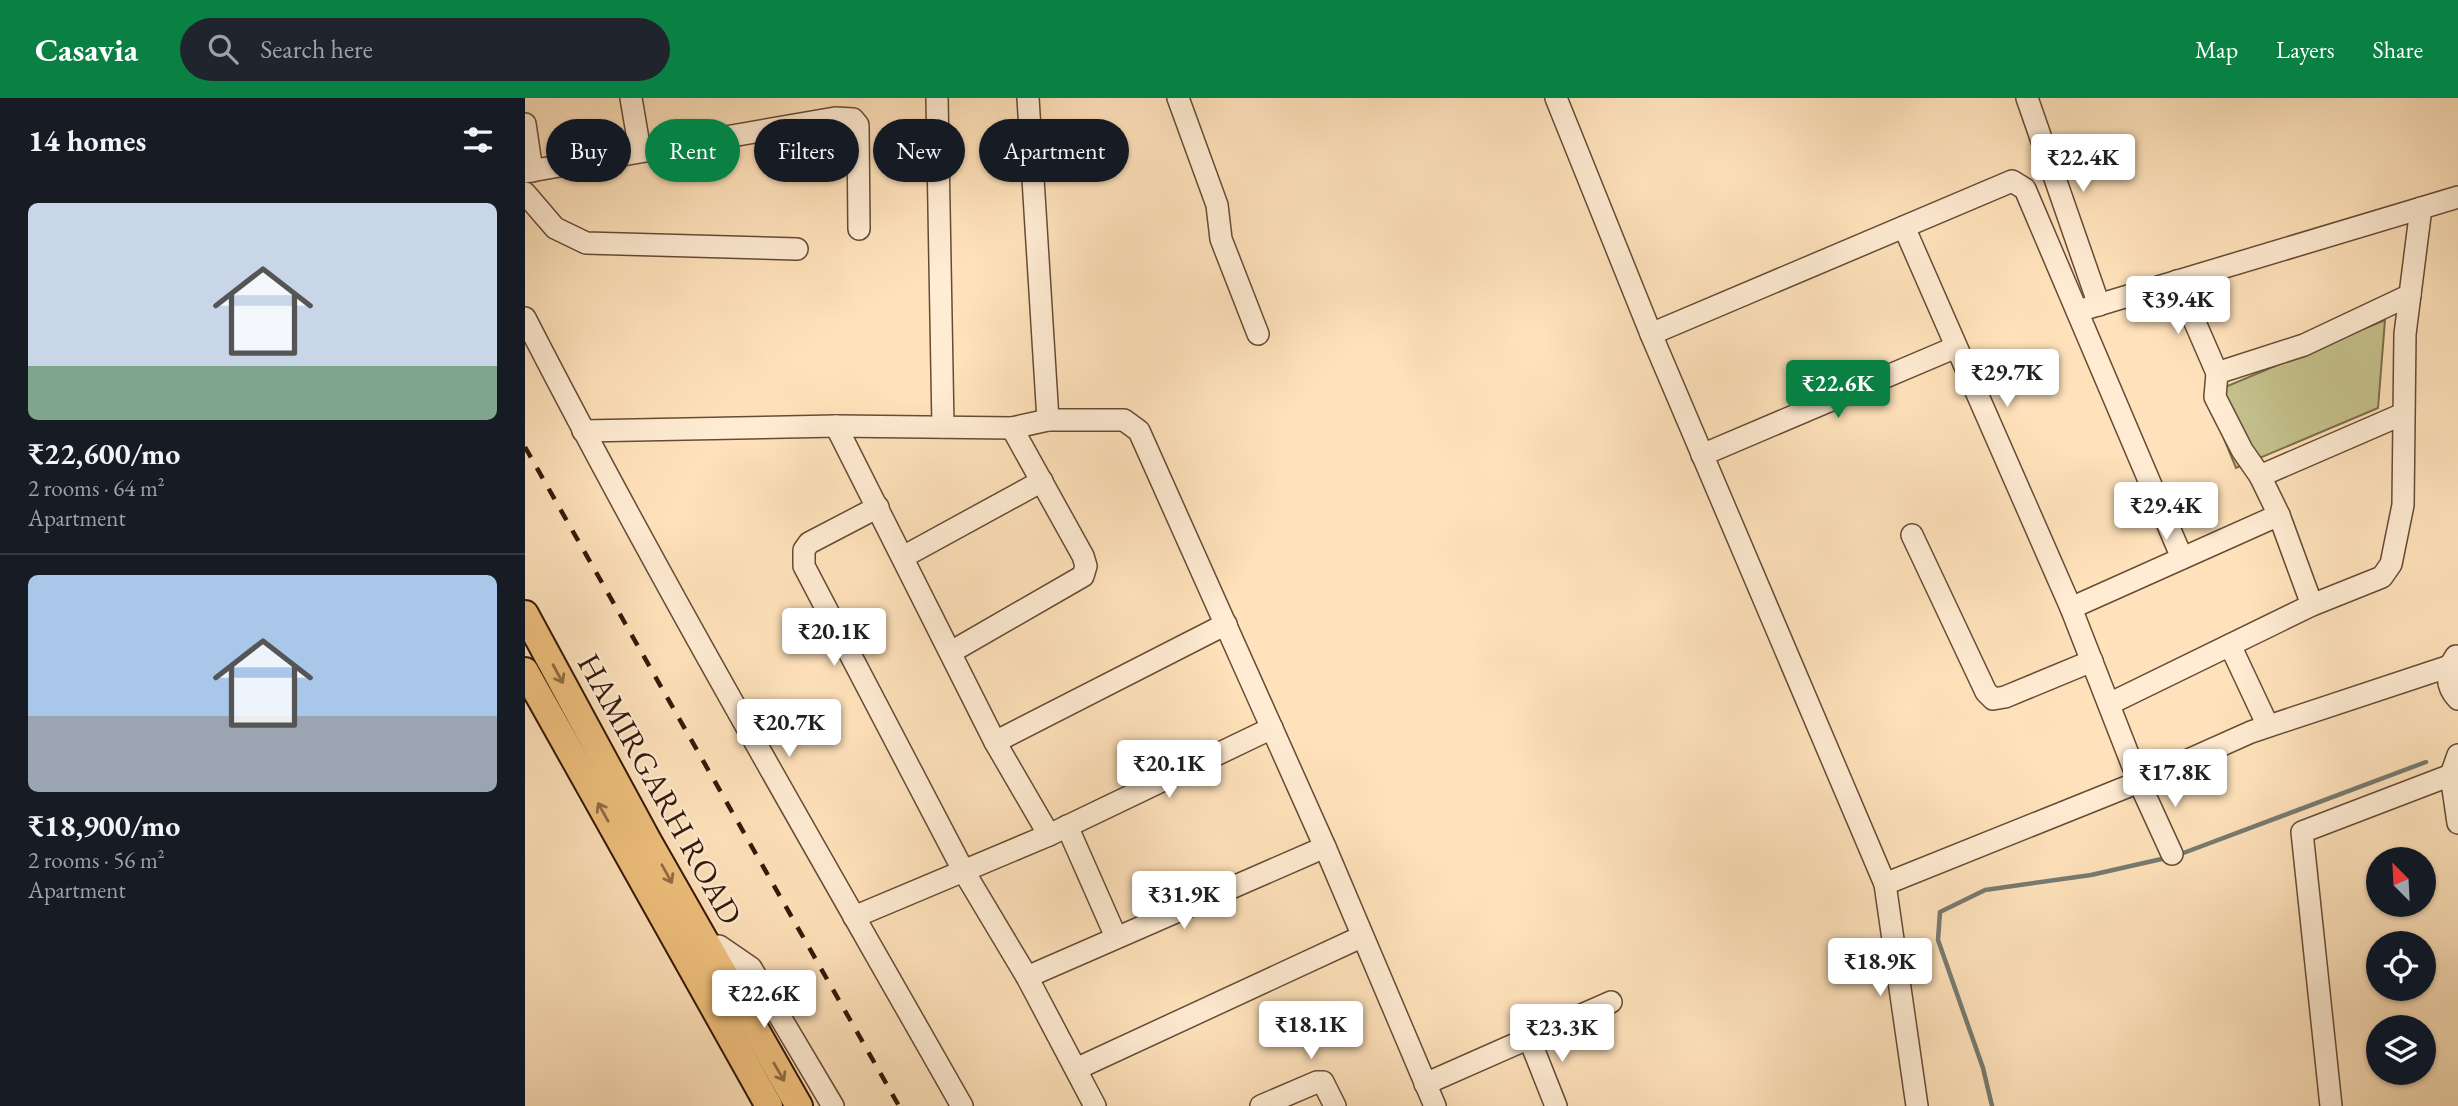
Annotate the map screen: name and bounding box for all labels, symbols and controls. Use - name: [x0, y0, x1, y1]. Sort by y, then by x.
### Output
- search box: [180, 18, 670, 81]
- text: Casavia: [35, 28, 138, 71]
- icon: search: [204, 30, 242, 68]
- text: Search here: [260, 32, 373, 66]
- text: Map: [2195, 34, 2238, 65]
- text: Layers: [2276, 34, 2335, 65]
- text: Share: [2373, 34, 2423, 65]
- chip: Buy: [546, 119, 631, 182]
- chip: Rent: [645, 119, 740, 182]
- chip: Filters: [754, 119, 859, 182]
- chip: New: [873, 119, 965, 182]
- chip: Apartment: [979, 119, 1129, 182]
- text: 14 homes: [28, 121, 146, 160]
- icon: filters: [459, 121, 497, 159]
- pin: ₹22.4K: [2026, 134, 2140, 194]
- text: ₹22.4K: [2047, 142, 2119, 172]
- icon: home: [200, 248, 326, 374]
- pin: ₹39.4K: [2121, 276, 2235, 336]
- text: ₹39.4K: [2142, 284, 2214, 314]
- pin: ₹29.7K: [1950, 350, 2064, 409]
- text: ₹29.7K: [1971, 357, 2043, 387]
- pin: ₹22.6K: [1781, 360, 1895, 420]
- text: ₹22.6K: [1802, 368, 1874, 398]
- text: ₹22,600/mo: [28, 434, 180, 473]
- text: 2 rooms · 64 m²: [28, 473, 165, 503]
- pin: ₹29.4K: [2109, 482, 2223, 542]
- text: ₹29.4K: [2130, 490, 2202, 520]
- text: Apartment: [28, 503, 126, 533]
- pin: ₹20.1K: [777, 608, 891, 668]
- text: ₹20.1K: [798, 616, 870, 646]
- icon: home: [200, 620, 326, 746]
- street label: HAMIRGARH ROAD: [568, 646, 752, 932]
- one-way arrow: [552, 663, 566, 684]
- pin: ₹20.7K: [732, 700, 846, 759]
- text: ₹20.7K: [753, 707, 825, 737]
- pin: ₹20.1K: [1112, 740, 1226, 800]
- text: ₹20.1K: [1133, 748, 1205, 778]
- pin: ₹17.8K: [2118, 750, 2232, 809]
- text: ₹17.8K: [2139, 757, 2211, 787]
- one-way arrow: [596, 802, 609, 823]
- text: ₹18,900/mo: [28, 806, 180, 845]
- text: 2 rooms · 56 m²: [28, 845, 165, 875]
- north arrow: [2366, 847, 2436, 917]
- map controls: [2366, 847, 2436, 1085]
- one-way arrow: [660, 863, 674, 883]
- pin: ₹31.9K: [1127, 872, 1241, 931]
- text: Apartment: [28, 875, 126, 905]
- text: ₹31.9K: [1148, 879, 1220, 909]
- button: locate: [2366, 931, 2436, 1001]
- pin: ₹18.9K: [1823, 939, 1937, 998]
- text: ₹18.9K: [1844, 946, 1916, 976]
- pin: ₹22.6K: [707, 970, 821, 1030]
- text: ₹22.6K: [728, 978, 800, 1008]
- pin: ₹18.1K: [1254, 1002, 1368, 1061]
- pin: ₹23.3K: [1505, 1004, 1619, 1064]
- text: ₹18.1K: [1275, 1009, 1347, 1039]
- text: ₹23.3K: [1526, 1012, 1598, 1042]
- button: layers: [2366, 1015, 2436, 1085]
- one-way arrow: [772, 1061, 786, 1081]

